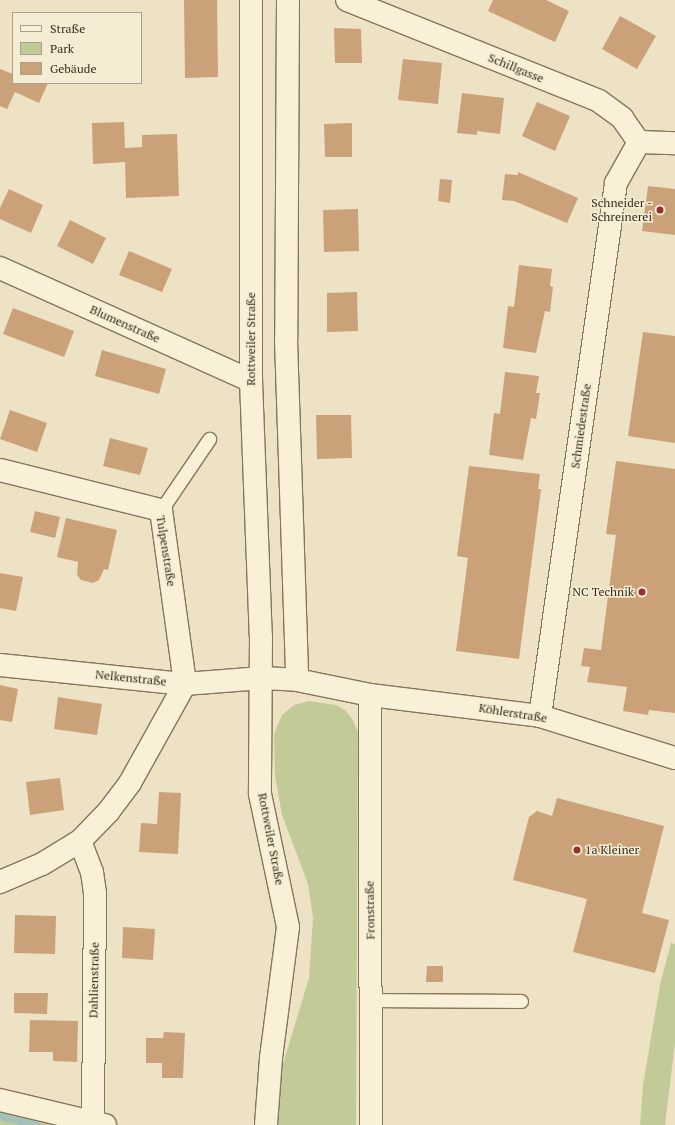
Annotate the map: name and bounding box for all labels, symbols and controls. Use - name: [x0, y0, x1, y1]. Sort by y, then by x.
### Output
- legend: [12, 12, 142, 84]
- text: Straße: [50, 21, 85, 36]
- text: Park: [50, 41, 74, 56]
- street label: Schillgasse: [486, 50, 546, 86]
- text: Gebäude: [50, 61, 96, 76]
- place label: Schneider - Schreinerei: [591, 196, 652, 224]
- marker: Schneider - Schreinerei: [655, 205, 665, 215]
- street label: Rottweiler Straße: [244, 292, 258, 386]
- street label: Blumenstraße: [88, 302, 162, 346]
- street label: Schmiedestraße: [568, 383, 594, 469]
- street label: Tulpenstraße: [153, 515, 179, 587]
- place label: NC Technik: [572, 585, 634, 599]
- marker: NC Technik: [637, 587, 647, 597]
- street label: Nelkenstraße: [95, 667, 167, 689]
- street label: Köhlerstraße: [478, 700, 548, 726]
- street label: Rottweiler Straße: [255, 792, 287, 886]
- place label: 1a Kleiner: [585, 843, 639, 857]
- marker: 1a Kleiner: [572, 845, 582, 855]
- street label: Fronstraße: [362, 880, 378, 940]
- street label: Dahlienstraße: [86, 942, 102, 1018]

